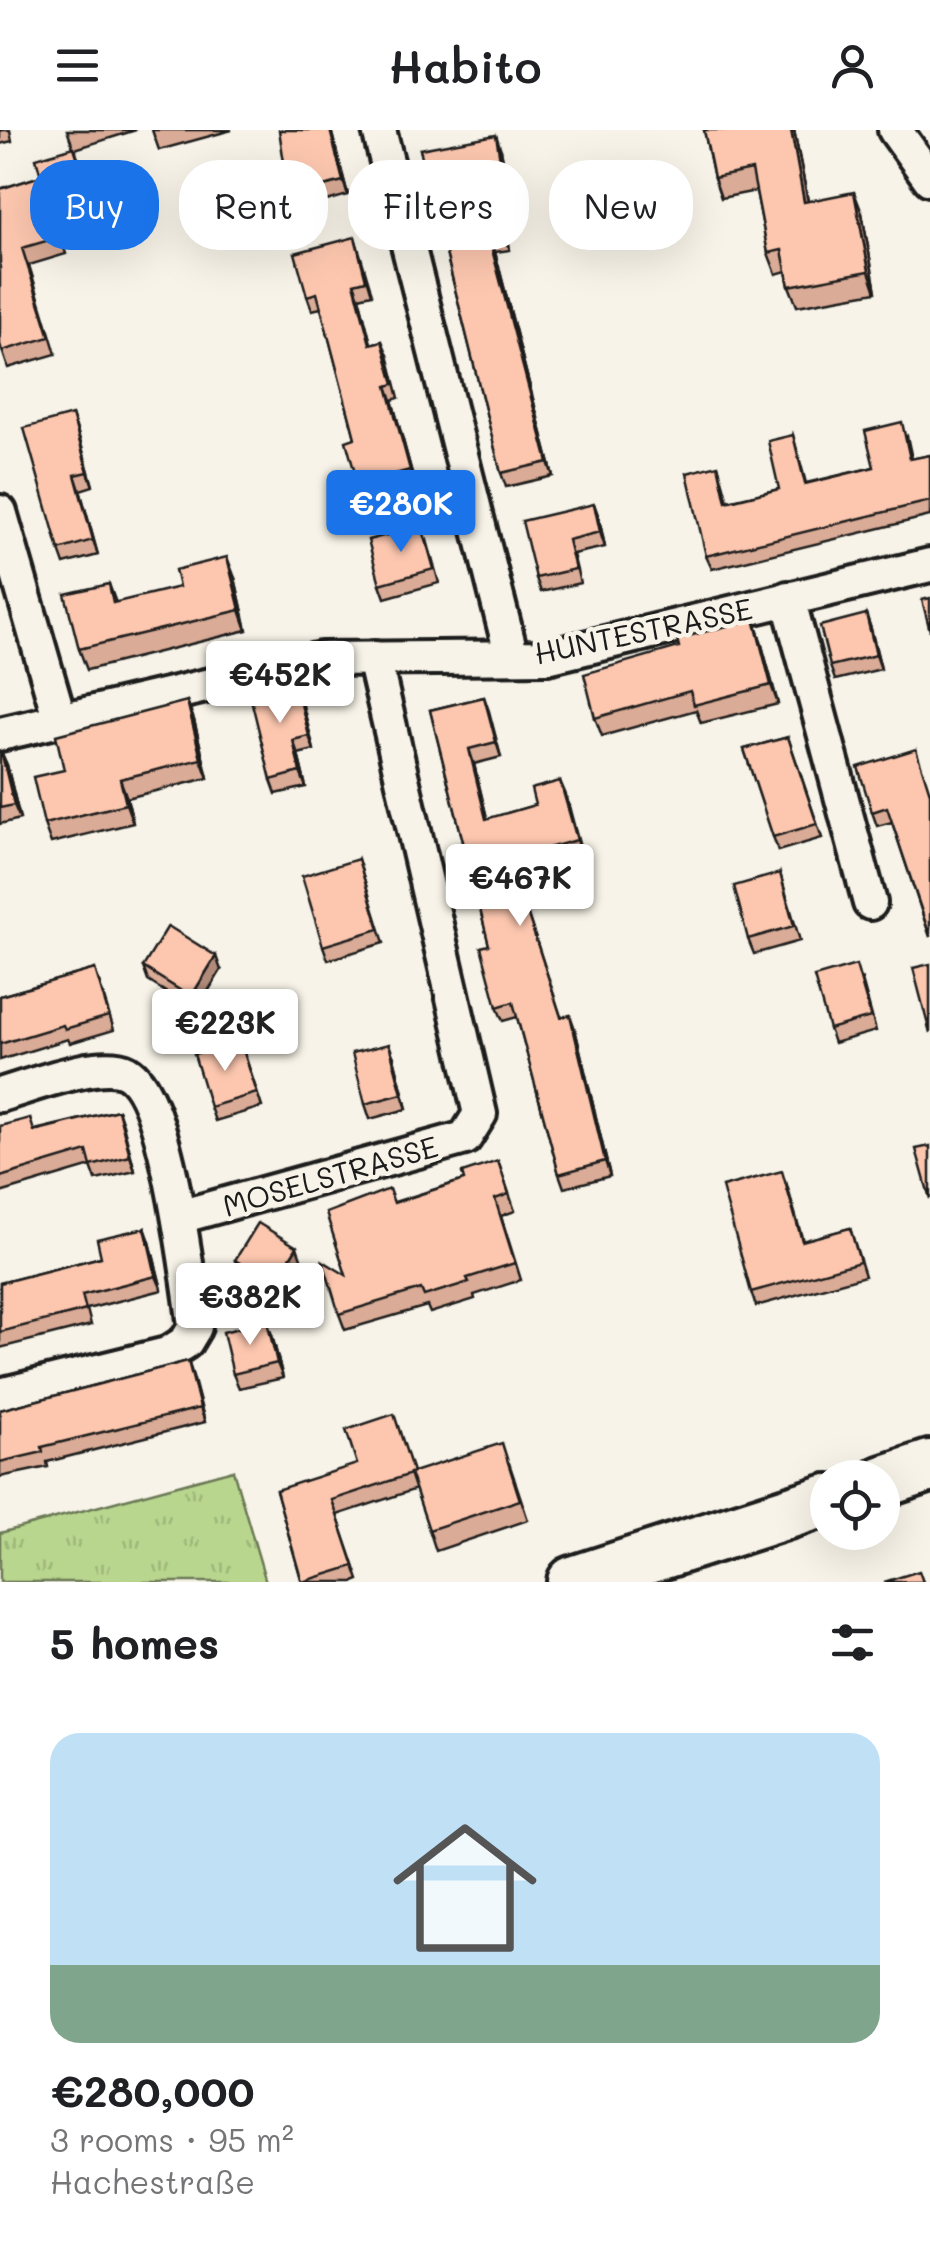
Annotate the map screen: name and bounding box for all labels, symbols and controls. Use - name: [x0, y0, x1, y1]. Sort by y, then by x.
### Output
- text: Habito: [389, 36, 541, 94]
- icon: menu: [50, 38, 105, 93]
- icon: person: [825, 38, 880, 93]
- chip: Buy: [30, 160, 159, 250]
- chip: Rent: [179, 160, 328, 250]
- chip: Filters: [348, 160, 529, 250]
- chip: New: [549, 160, 693, 250]
- pin: €280K: [331, 470, 471, 555]
- text: €280K: [348, 481, 454, 523]
- street label: HUNTESTRASSE: [530, 587, 756, 673]
- pin: €452K: [210, 641, 350, 726]
- text: €452K: [228, 652, 332, 694]
- pin: €467K: [450, 844, 590, 929]
- text: €467K: [468, 855, 572, 897]
- pin: €223K: [155, 989, 295, 1074]
- text: €223K: [174, 1000, 276, 1042]
- street label: MOSELSTRASSE: [218, 1125, 442, 1225]
- pin: €382K: [180, 1263, 320, 1348]
- text: €382K: [198, 1274, 302, 1316]
- map controls: [810, 1460, 900, 1550]
- button: locate: [810, 1460, 900, 1550]
- text: 5 homes: [50, 1615, 219, 1670]
- icon: filters: [825, 1615, 880, 1670]
- icon: home: [375, 1798, 555, 1978]
- text: €280,000: [50, 2063, 255, 2118]
- text: 3 rooms · 95 m²: [50, 2118, 294, 2160]
- text: Hachestraße: [50, 2160, 255, 2202]

